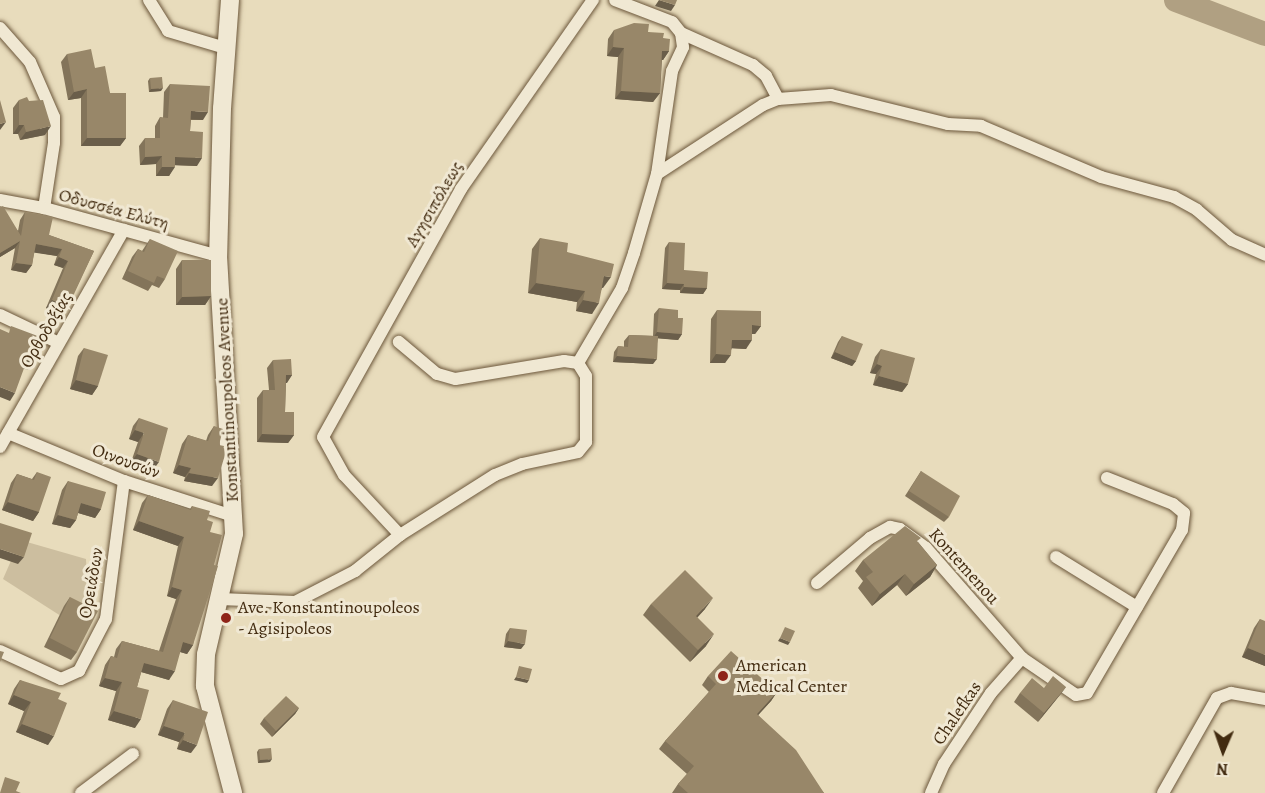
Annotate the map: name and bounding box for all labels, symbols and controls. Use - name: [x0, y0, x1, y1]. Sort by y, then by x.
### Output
- street label: Αγησιπόλεως: [401, 157, 467, 251]
- street label: Οδυσσέα Ελύτη: [56, 184, 172, 234]
- street label: Ορθοδοξίας: [16, 288, 76, 372]
- street label: Konstantinoupoleos Avenue: [211, 297, 243, 503]
- street label: Οινουσών: [89, 439, 163, 483]
- street label: Kontemenou: [924, 523, 1004, 609]
- street label: Ορειάδων: [74, 546, 108, 620]
- place label: Ave. Konstantinoupoleos - Agisipoleos: [238, 597, 420, 640]
- marker: Ave. Konstantinoupoleos - Agisipoleos: [219, 611, 233, 625]
- place label: American Medical Center: [736, 655, 847, 698]
- marker: American Medical Center: [714, 667, 732, 685]
- street label: Chalefkas: [928, 677, 986, 749]
- north arrow: [1193, 721, 1253, 781]
- text: N: [1216, 758, 1229, 780]

